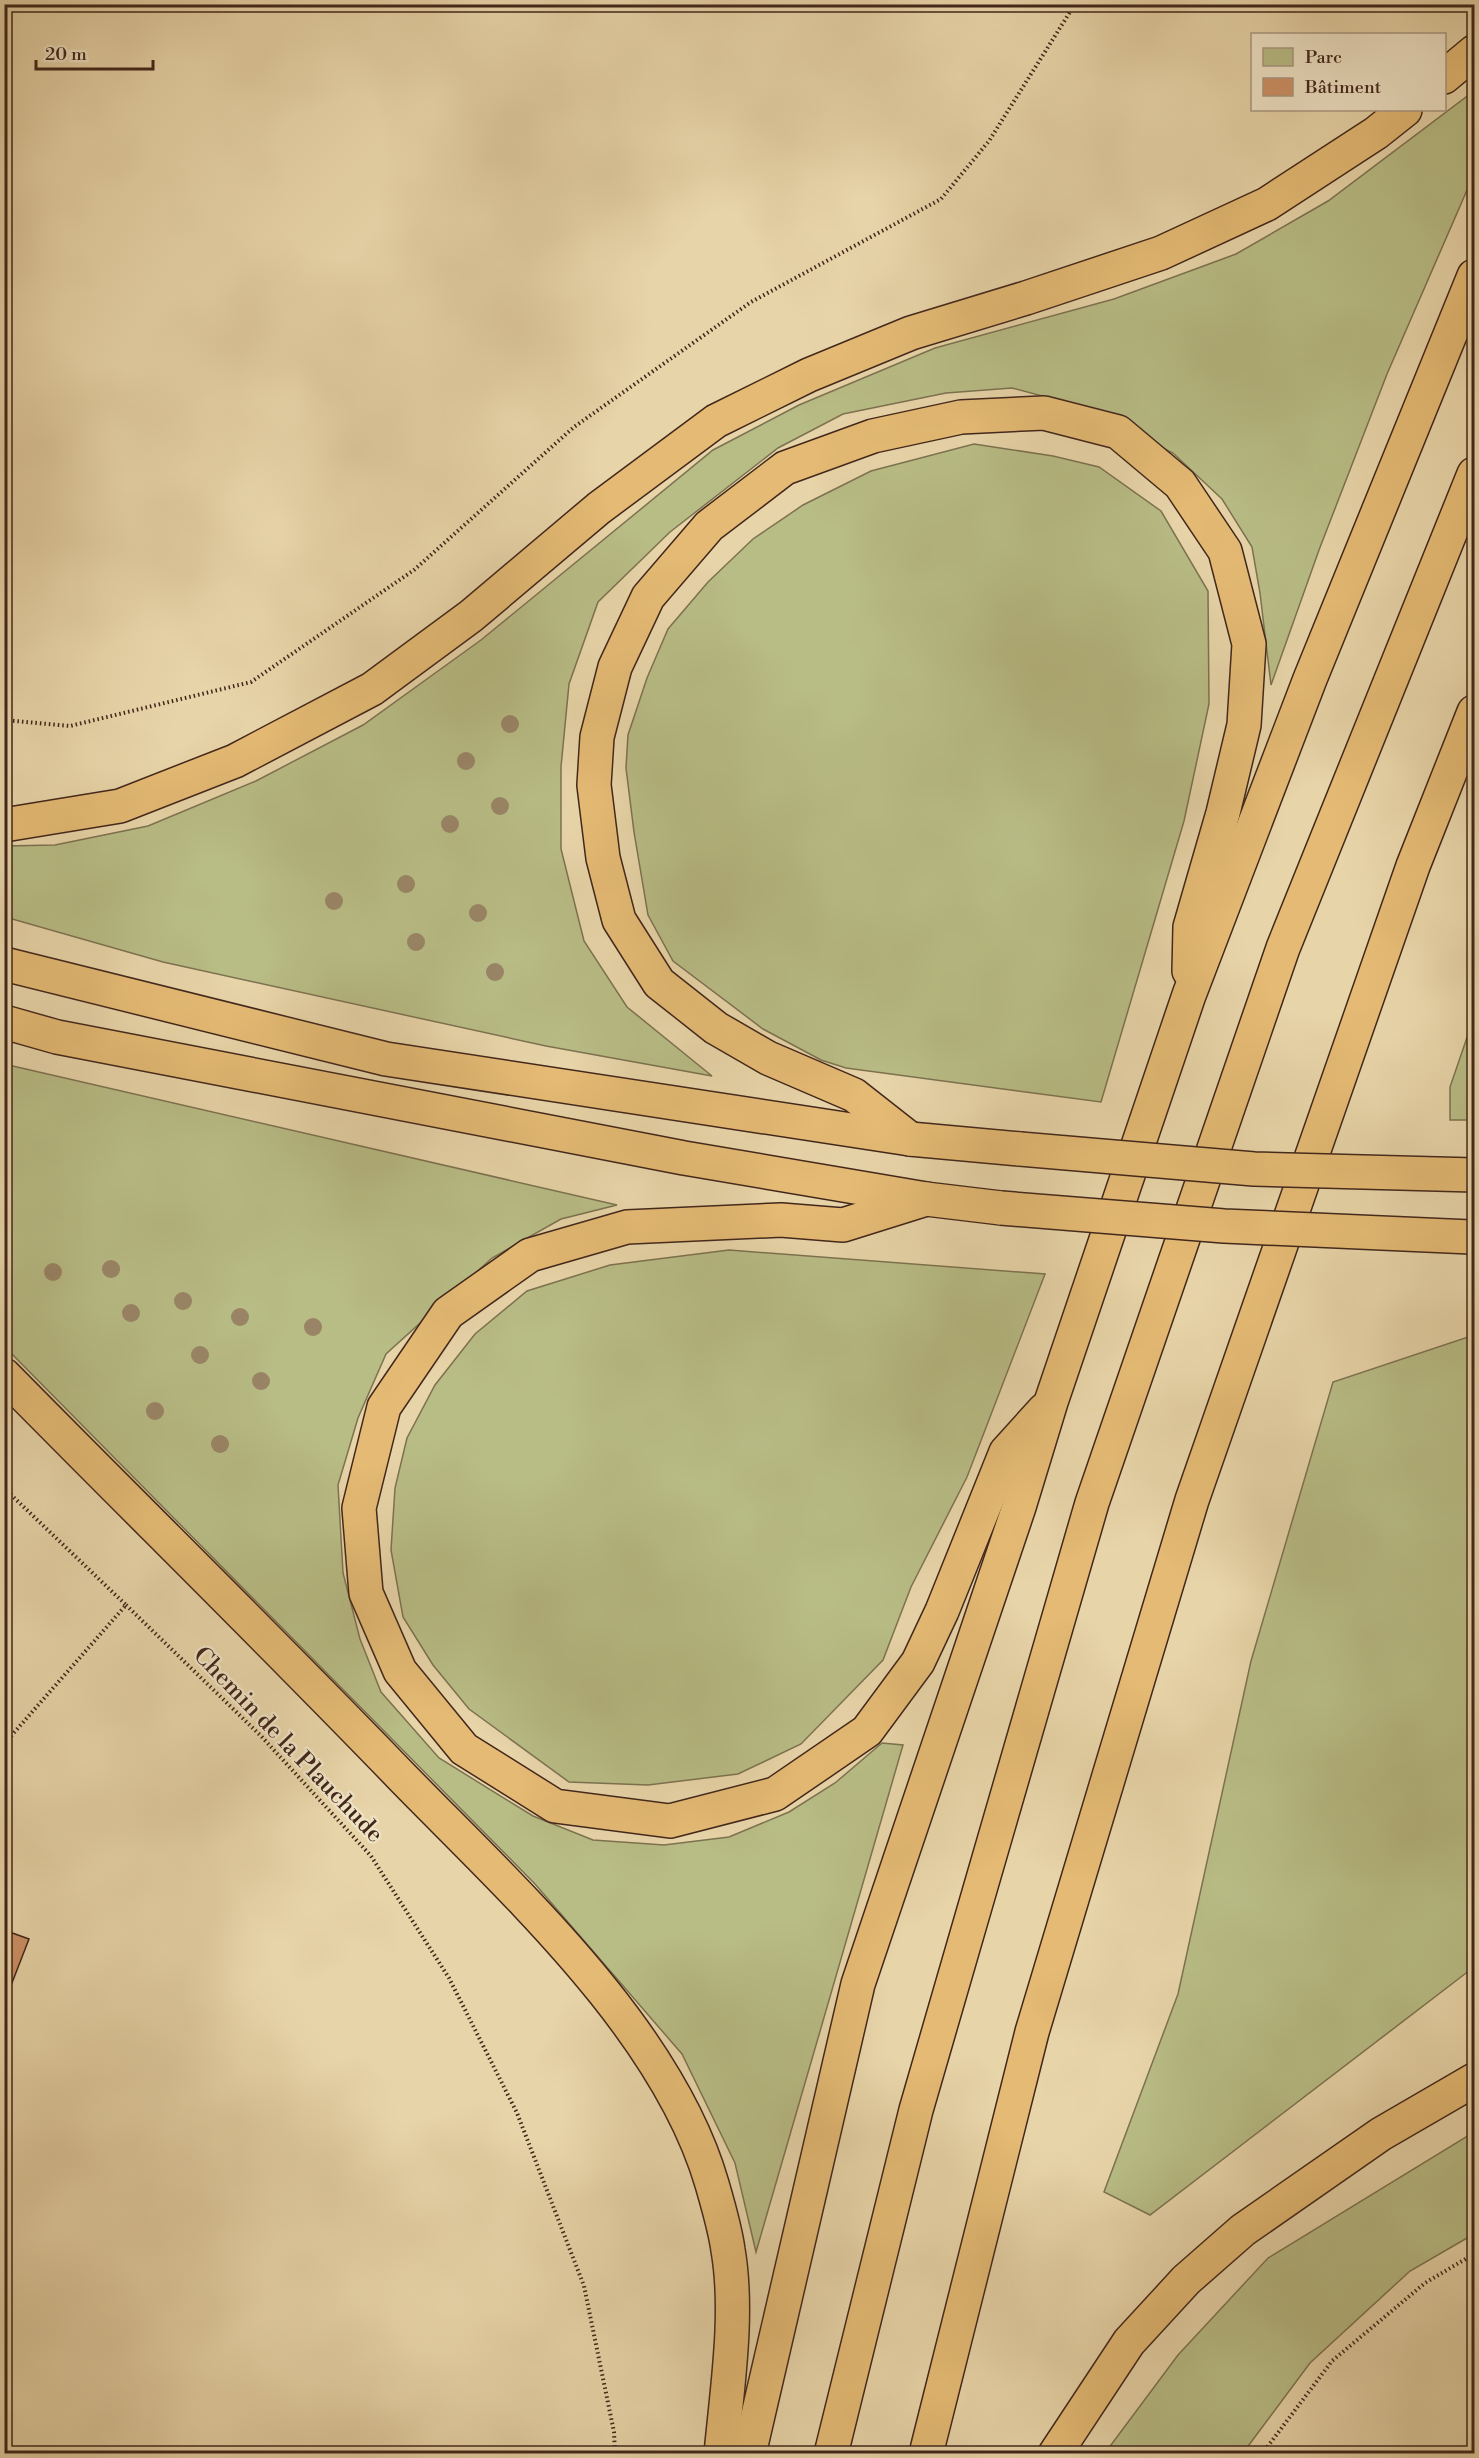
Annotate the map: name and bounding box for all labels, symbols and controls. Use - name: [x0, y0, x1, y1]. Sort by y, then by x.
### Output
- scale bar: [36, 33, 153, 71]
- legend: [1251, 33, 1446, 111]
- text: 20 m: [45, 43, 87, 66]
- text: Parc: [1305, 46, 1342, 69]
- text: Bâtiment: [1304, 76, 1382, 99]
- street label: Chemin de la Plauchude: [187, 1641, 389, 1849]

